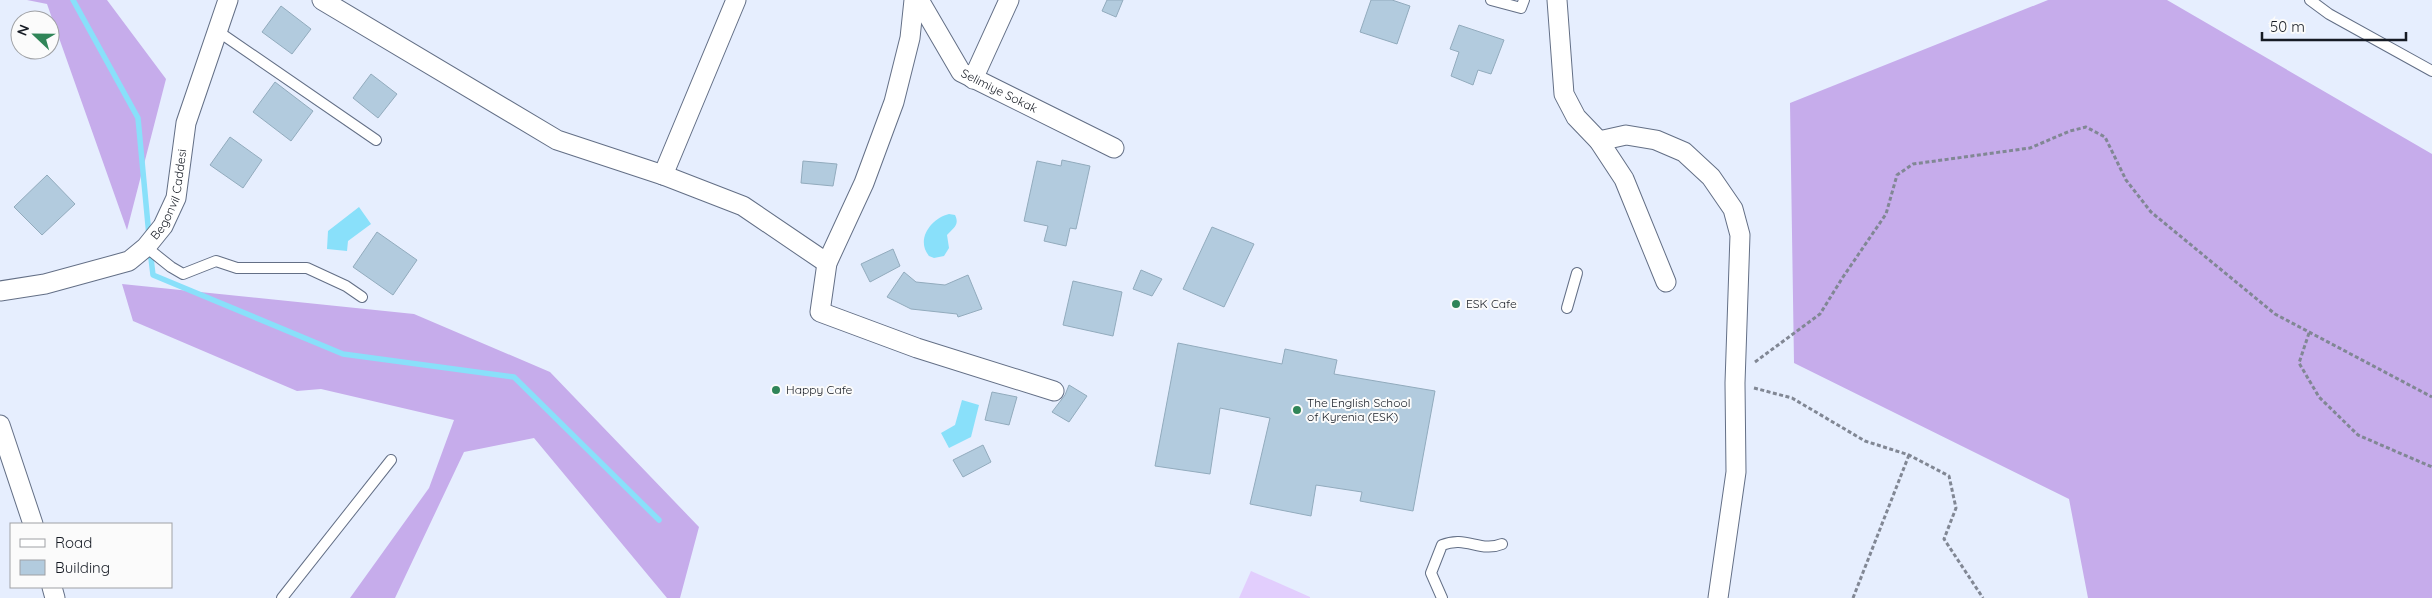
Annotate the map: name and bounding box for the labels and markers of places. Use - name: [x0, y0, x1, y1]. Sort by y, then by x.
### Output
- place label: ESK Cafe: [1466, 296, 1517, 311]
- marker: ESK Cafe: [1450, 298, 1462, 310]
- place label: Happy Cafe: [786, 382, 853, 397]
- marker: Happy Cafe: [770, 384, 782, 396]
- place label: The English School of Kyrenia (ESK): [1307, 395, 1410, 424]
- marker: The English School of Kyrenia (ESK): [1291, 404, 1303, 416]

